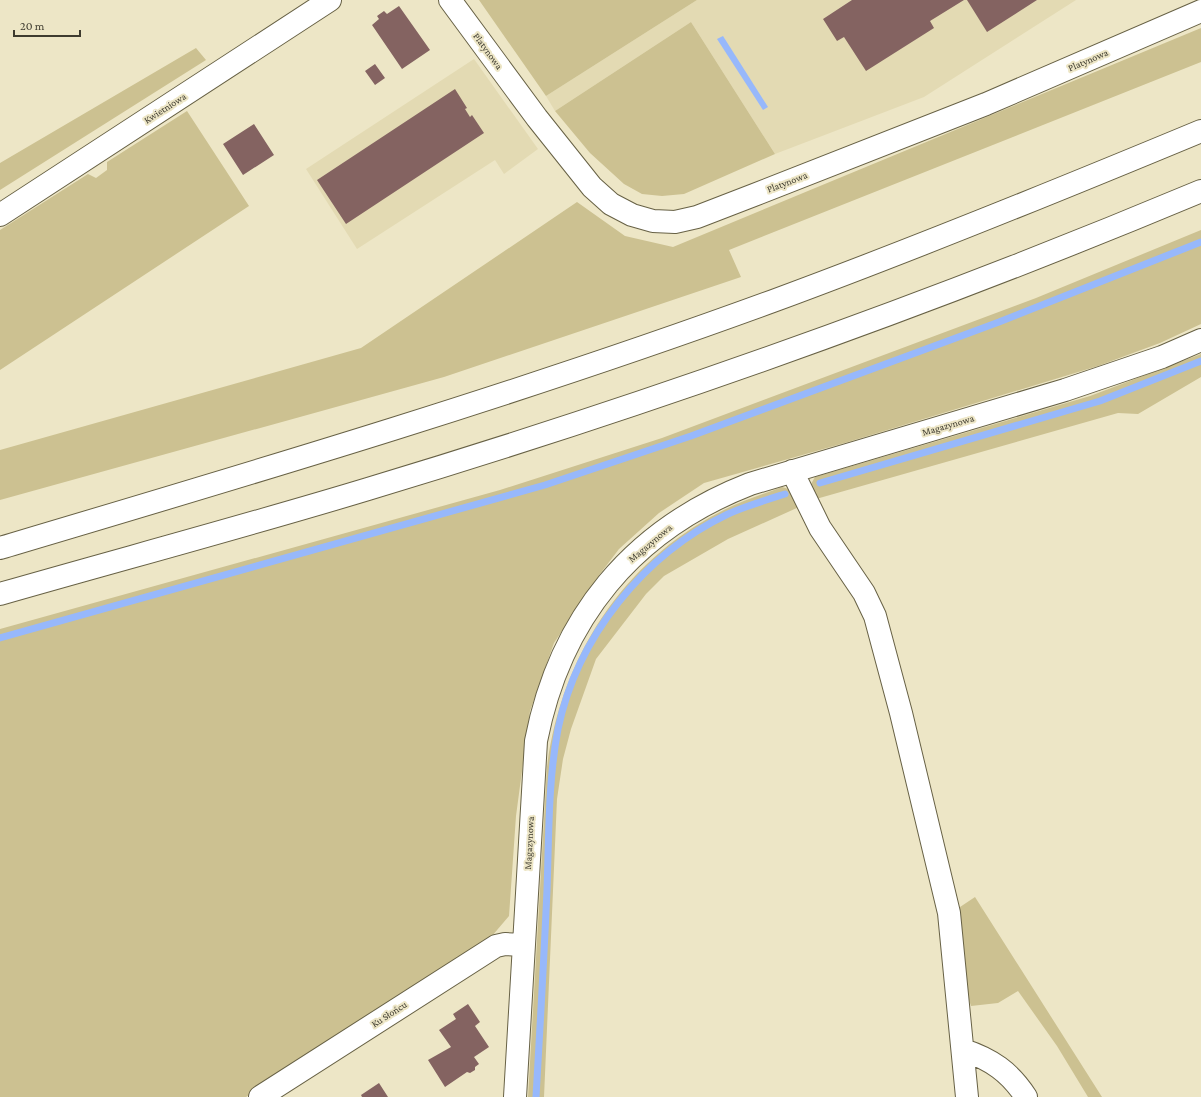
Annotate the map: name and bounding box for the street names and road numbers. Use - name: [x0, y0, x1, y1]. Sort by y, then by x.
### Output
- street label: Platynowa: [471, 31, 505, 72]
- street label: Platynowa: [1066, 47, 1110, 73]
- street label: Kwietniowa: [142, 90, 188, 126]
- street label: Platynowa: [765, 169, 809, 195]
- street label: Magazynowa: [921, 412, 976, 438]
- street label: Magazynowa: [626, 521, 674, 564]
- street label: Magazynowa: [522, 816, 536, 870]
- street label: Ku Słońcu: [369, 998, 409, 1029]

